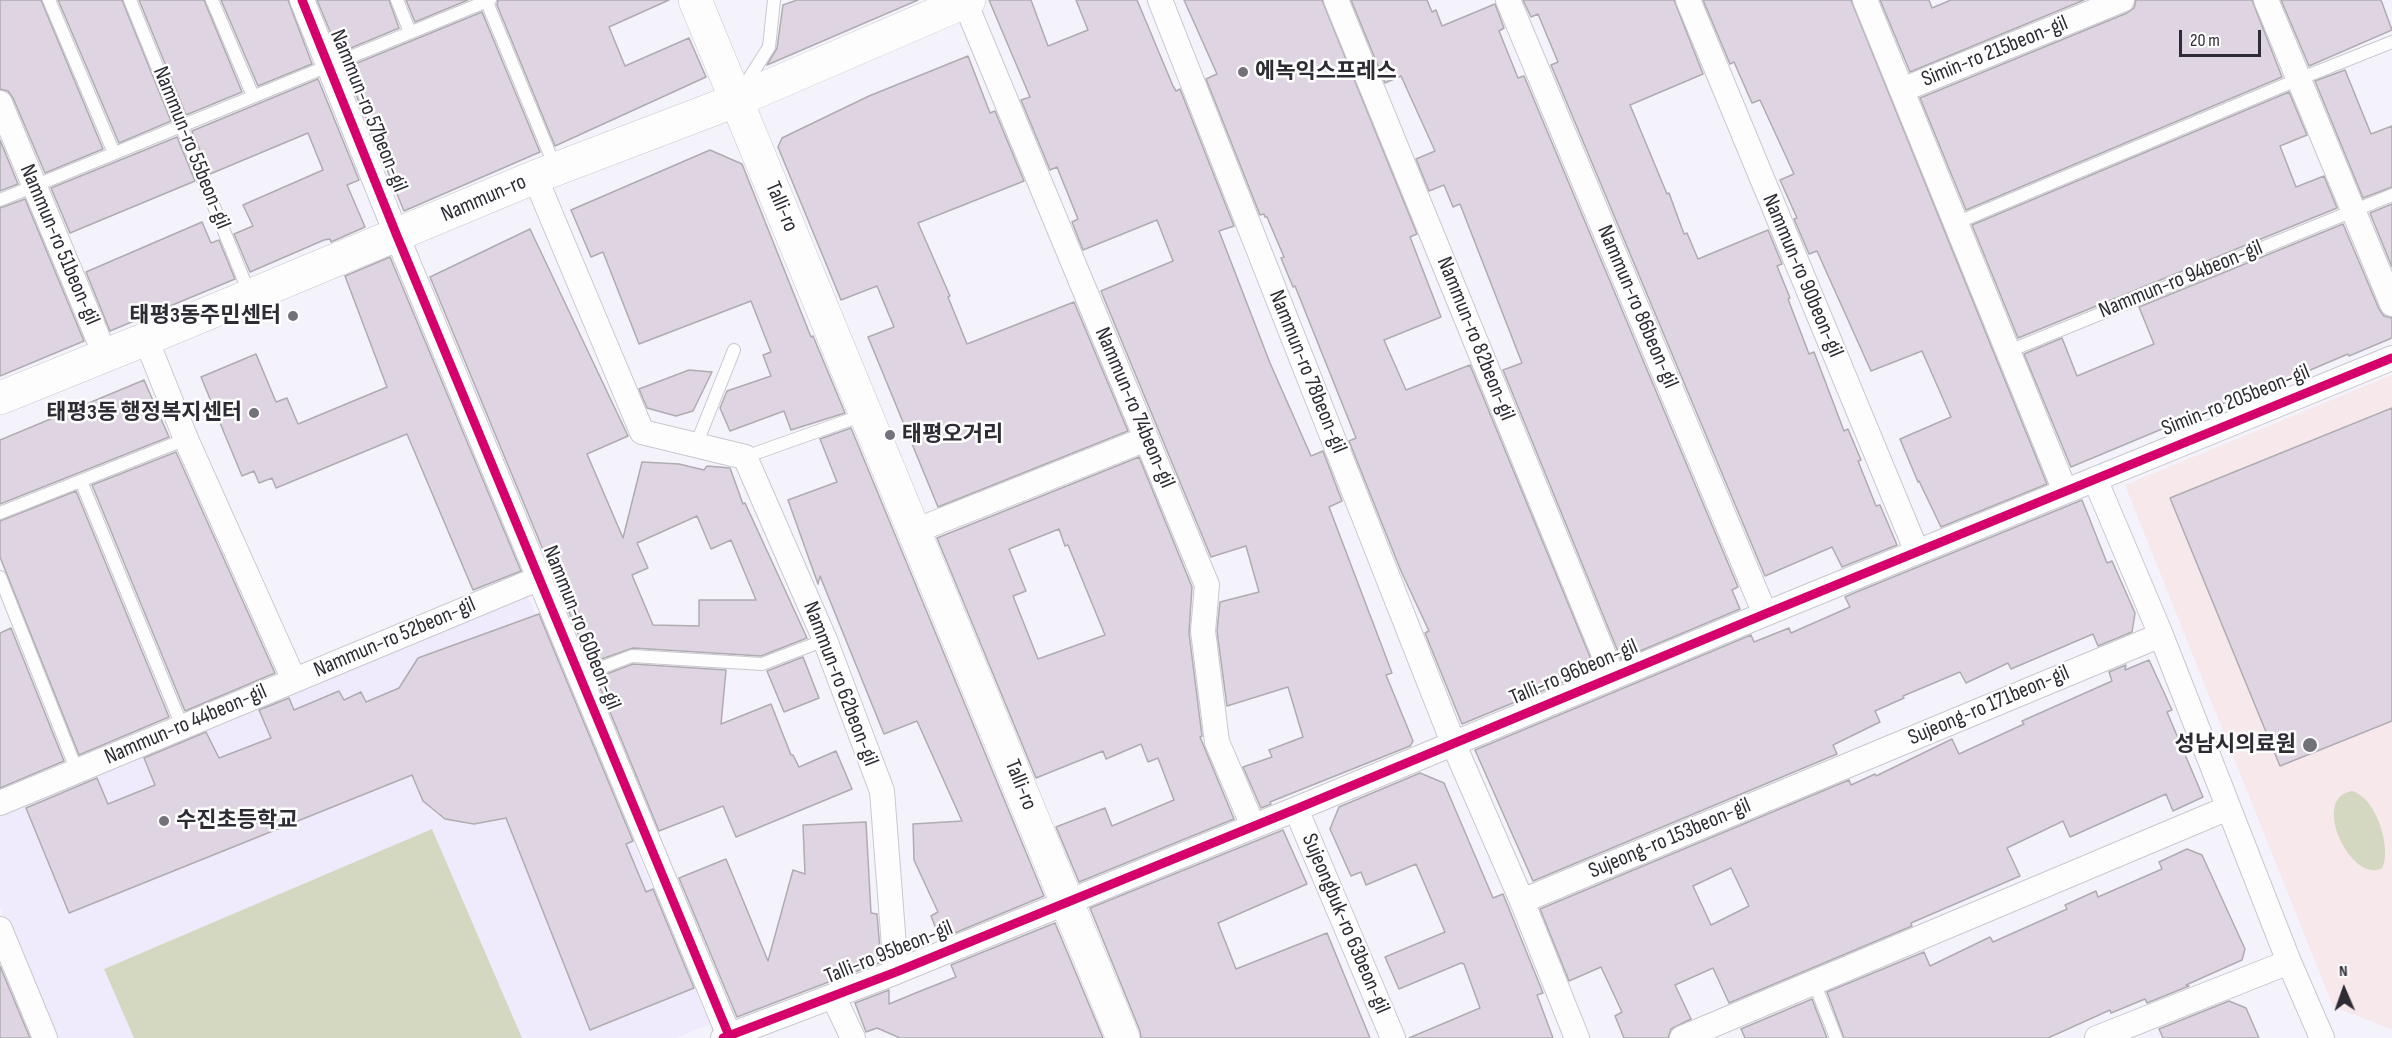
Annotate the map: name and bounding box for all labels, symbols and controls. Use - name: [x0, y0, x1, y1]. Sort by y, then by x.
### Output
- street label: Simin-ro 215beon-gil: [1918, 11, 2072, 93]
- scale bar: [2182, 18, 2264, 56]
- street label: Nammun-ro 57beon-gil: [323, 26, 413, 196]
- text: 20 m: [2190, 30, 2220, 51]
- place label: 에녹익스프레스: [1255, 59, 1397, 85]
- street label: Nammun-ro 55beon-gil: [146, 63, 236, 233]
- marker: 에녹익스프레스: [1236, 65, 1250, 79]
- street label: Nammun-ro 51beon-gil: [13, 161, 105, 329]
- street label: Nammun-ro: [438, 169, 530, 229]
- street label: Talli-ro: [759, 178, 803, 236]
- street label: Nammun-ro 90beon-gil: [1756, 190, 1848, 362]
- street label: Nammun-ro 86beon-gil: [1591, 221, 1683, 393]
- street label: Nammun-ro 94beon-gil: [2095, 235, 2267, 325]
- street label: Nammun-ro 82beon-gil: [1430, 253, 1520, 425]
- street label: Nammun-ro 78beon-gil: [1262, 287, 1352, 457]
- place label: 태평3동주민센터: [129, 303, 281, 329]
- marker: 태평3동주민센터: [286, 309, 300, 323]
- street label: Nammun-ro 74beon-gil: [1088, 324, 1180, 492]
- street label: Simin-ro 205beon-gil: [2158, 359, 2314, 443]
- place label: 태평3동 행정복지센터: [47, 400, 242, 426]
- marker: 태평3동 행정복지센터: [247, 406, 261, 420]
- place label: 태평오거리: [902, 422, 1003, 448]
- marker: 태평오거리: [883, 428, 897, 442]
- street label: Nammun-ro 60beon-gil: [536, 542, 626, 714]
- street label: Nammun-ro 52beon-gil: [310, 592, 480, 684]
- street label: Nammun-ro 62beon-gil: [796, 598, 884, 770]
- street label: Talli-ro 96beon-gil: [1506, 634, 1642, 712]
- street label: Sujeong-ro 171beon-gil: [1904, 660, 2074, 752]
- street label: Nammun-ro 44beon-gil: [101, 679, 271, 771]
- place label: 성남시의료원: [2175, 732, 2296, 758]
- marker: 성남시의료원: [2301, 736, 2319, 754]
- street label: Talli-ro: [998, 756, 1042, 814]
- street label: Sujeong-ro 153beon-gil: [1585, 793, 1755, 885]
- place label: 수진초등학교: [176, 808, 297, 834]
- marker: 수진초등학교: [157, 814, 171, 828]
- street label: Sujeongbuk-ro 63beon-gil: [1295, 830, 1395, 1018]
- street label: Talli-ro 95beon-gil: [821, 915, 957, 991]
- north arrow: [2314, 960, 2374, 1020]
- text: N: [2339, 962, 2348, 981]

